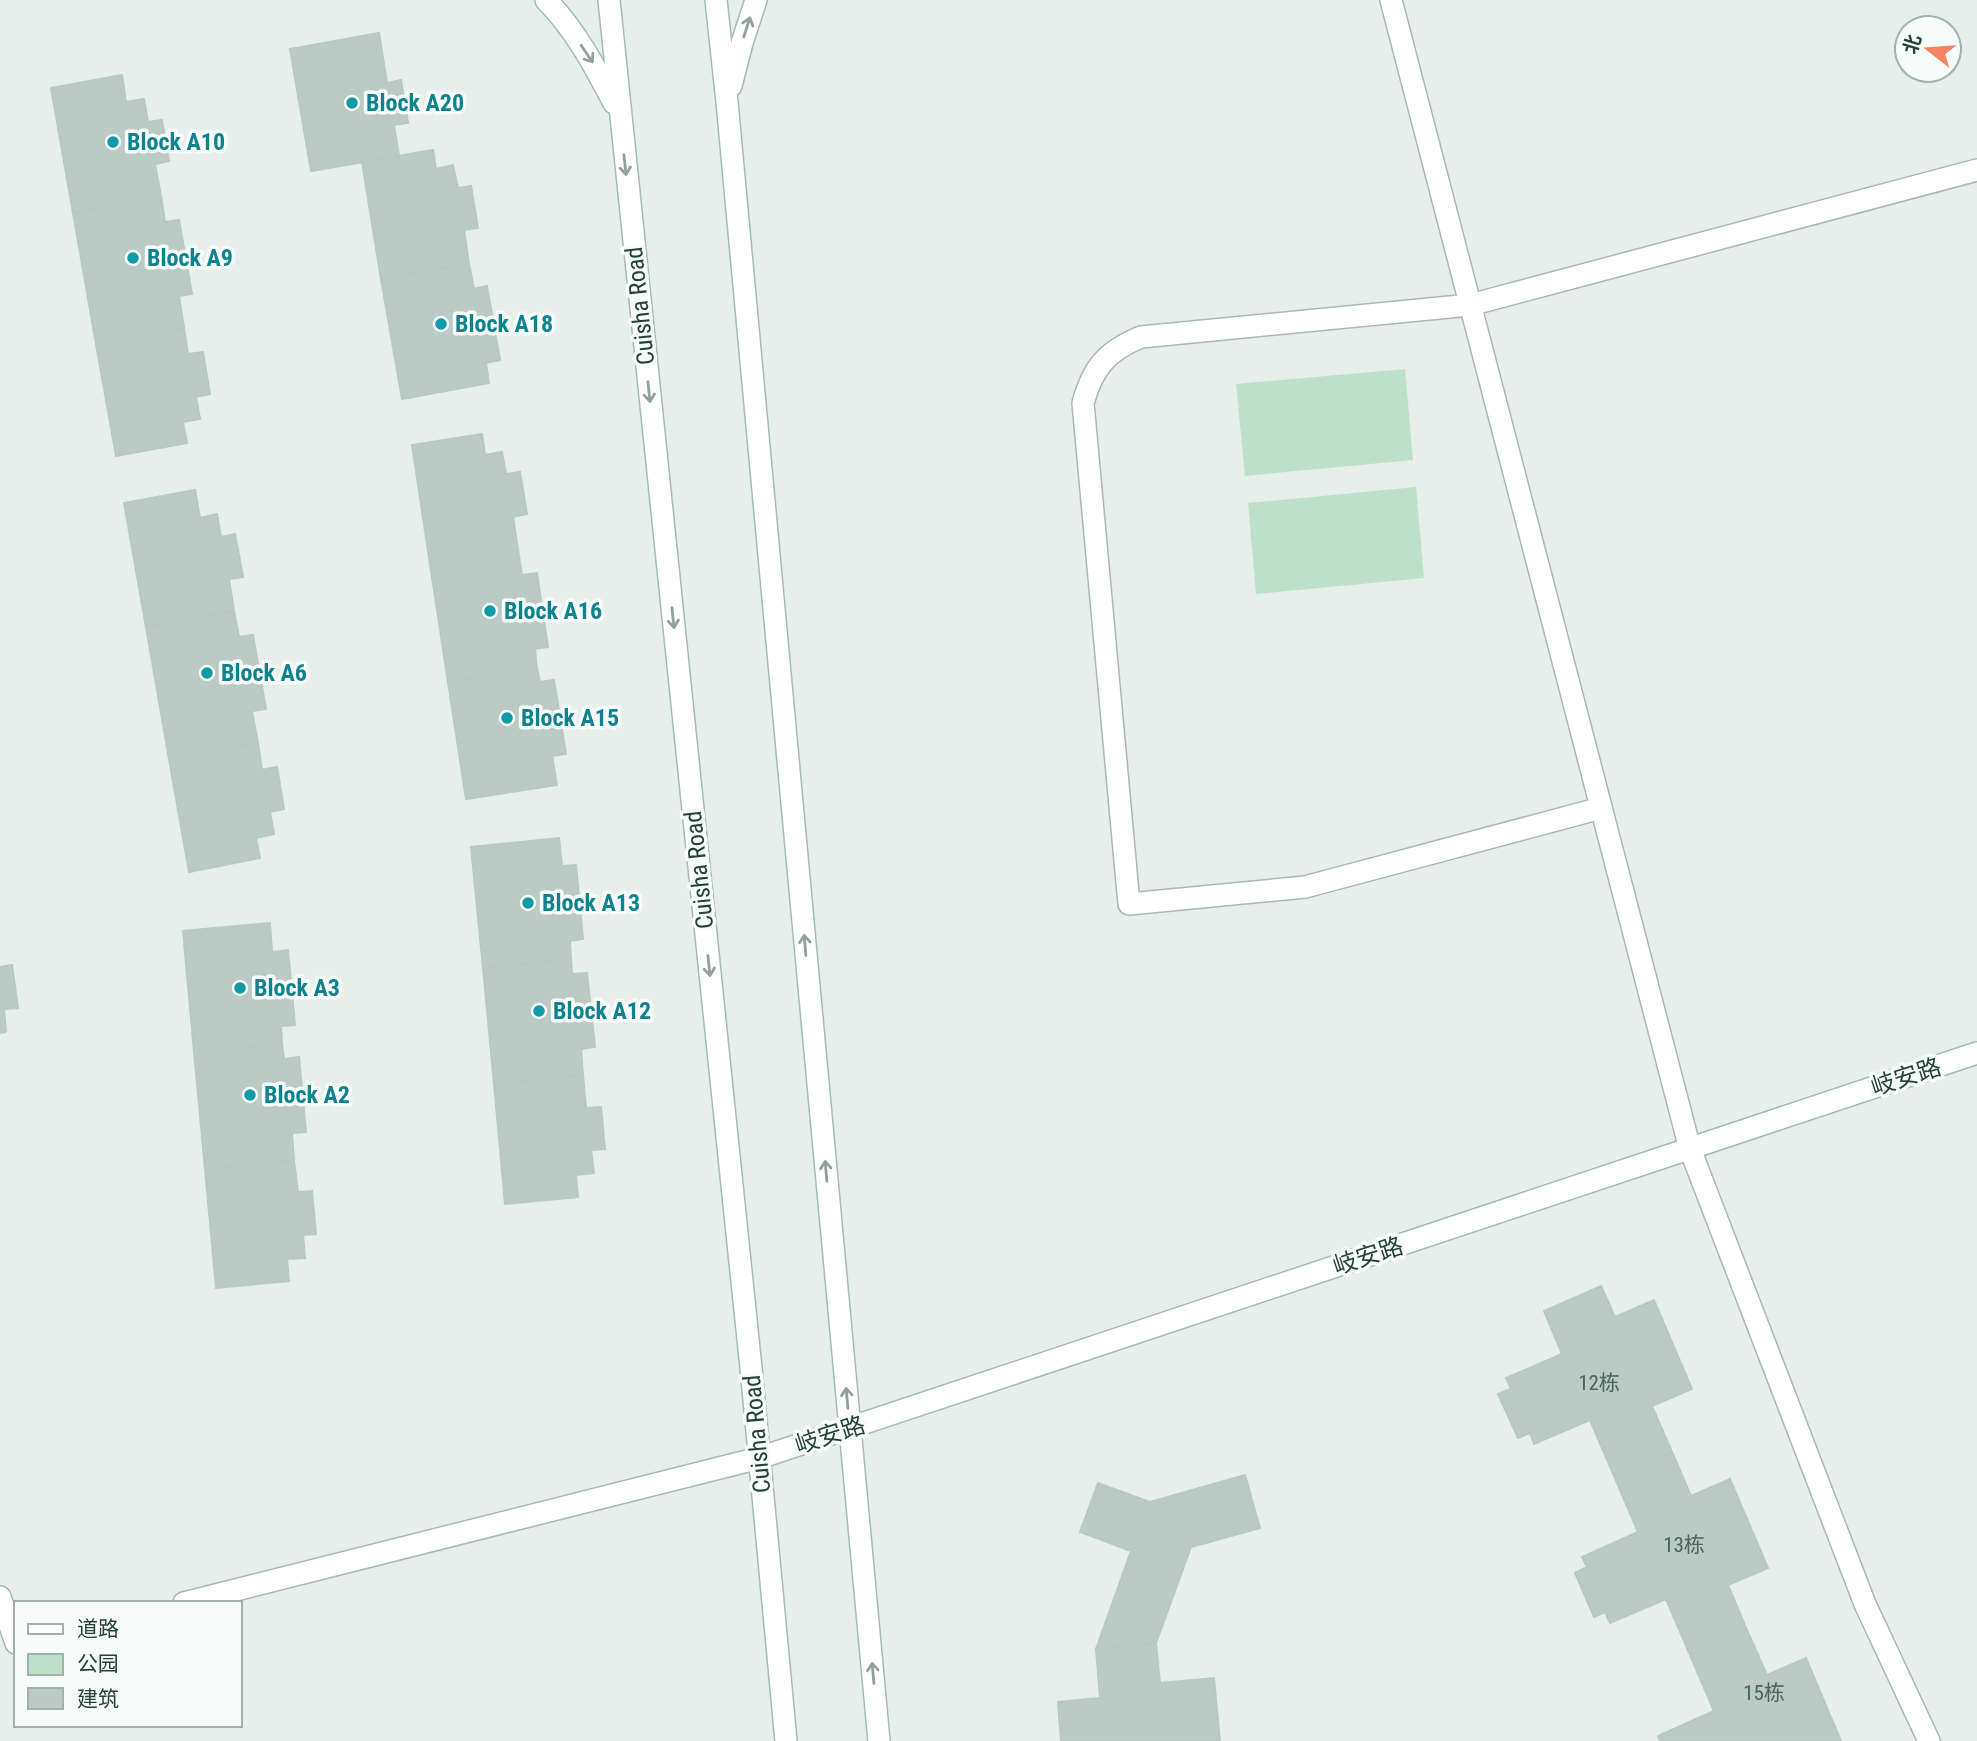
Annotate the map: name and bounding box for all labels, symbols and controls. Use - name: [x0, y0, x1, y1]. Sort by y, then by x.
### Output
- north arrow: [1893, 14, 1963, 84]
- one-way arrow: [741, 16, 754, 38]
- text: 北: [1898, 32, 1926, 57]
- one-way arrow: [580, 44, 594, 63]
- place label: Block A20: [366, 89, 464, 117]
- marker: Block A20: [344, 95, 360, 111]
- place label: Block A10: [127, 128, 225, 156]
- marker: Block A10: [105, 134, 121, 150]
- one-way arrow: [619, 154, 632, 176]
- place label: Block A9: [147, 244, 233, 272]
- street label: Cuisha Road: [620, 246, 660, 366]
- marker: Block A9: [125, 250, 141, 266]
- place label: Block A18: [455, 310, 553, 338]
- marker: Block A18: [433, 316, 449, 332]
- one-way arrow: [643, 380, 656, 403]
- place label: Block A16: [504, 597, 602, 625]
- marker: Block A16: [482, 603, 498, 619]
- one-way arrow: [666, 606, 679, 629]
- place label: Block A6: [221, 659, 307, 687]
- marker: Block A6: [199, 665, 215, 681]
- place label: Block A15: [521, 704, 619, 732]
- marker: Block A15: [499, 710, 515, 726]
- street label: Cuisha Road: [679, 810, 719, 930]
- place label: Block A13: [542, 889, 640, 917]
- marker: Block A13: [520, 895, 536, 911]
- one-way arrow: [798, 934, 811, 956]
- one-way arrow: [703, 954, 716, 977]
- place label: Block A3: [254, 974, 340, 1002]
- marker: Block A3: [232, 980, 248, 996]
- place label: Block A12: [553, 997, 651, 1025]
- marker: Block A12: [531, 1003, 547, 1019]
- street label: 岐安路: [1867, 1053, 1945, 1101]
- place label: Block A2: [264, 1081, 350, 1109]
- marker: Block A2: [242, 1087, 258, 1103]
- one-way arrow: [819, 1160, 832, 1183]
- street label: 岐安路: [1329, 1232, 1407, 1280]
- house number: 12栋: [1578, 1371, 1620, 1395]
- street label: Cuisha Road: [738, 1374, 776, 1494]
- one-way arrow: [840, 1387, 853, 1410]
- street label: 岐安路: [791, 1411, 869, 1459]
- house number: 13栋: [1663, 1533, 1705, 1557]
- legend: [14, 1601, 242, 1727]
- text: 道路: [77, 1617, 119, 1641]
- text: 公园: [77, 1652, 119, 1676]
- one-way arrow: [866, 1662, 879, 1685]
- house number: 15栋: [1743, 1681, 1785, 1705]
- text: 建筑: [77, 1687, 119, 1711]

